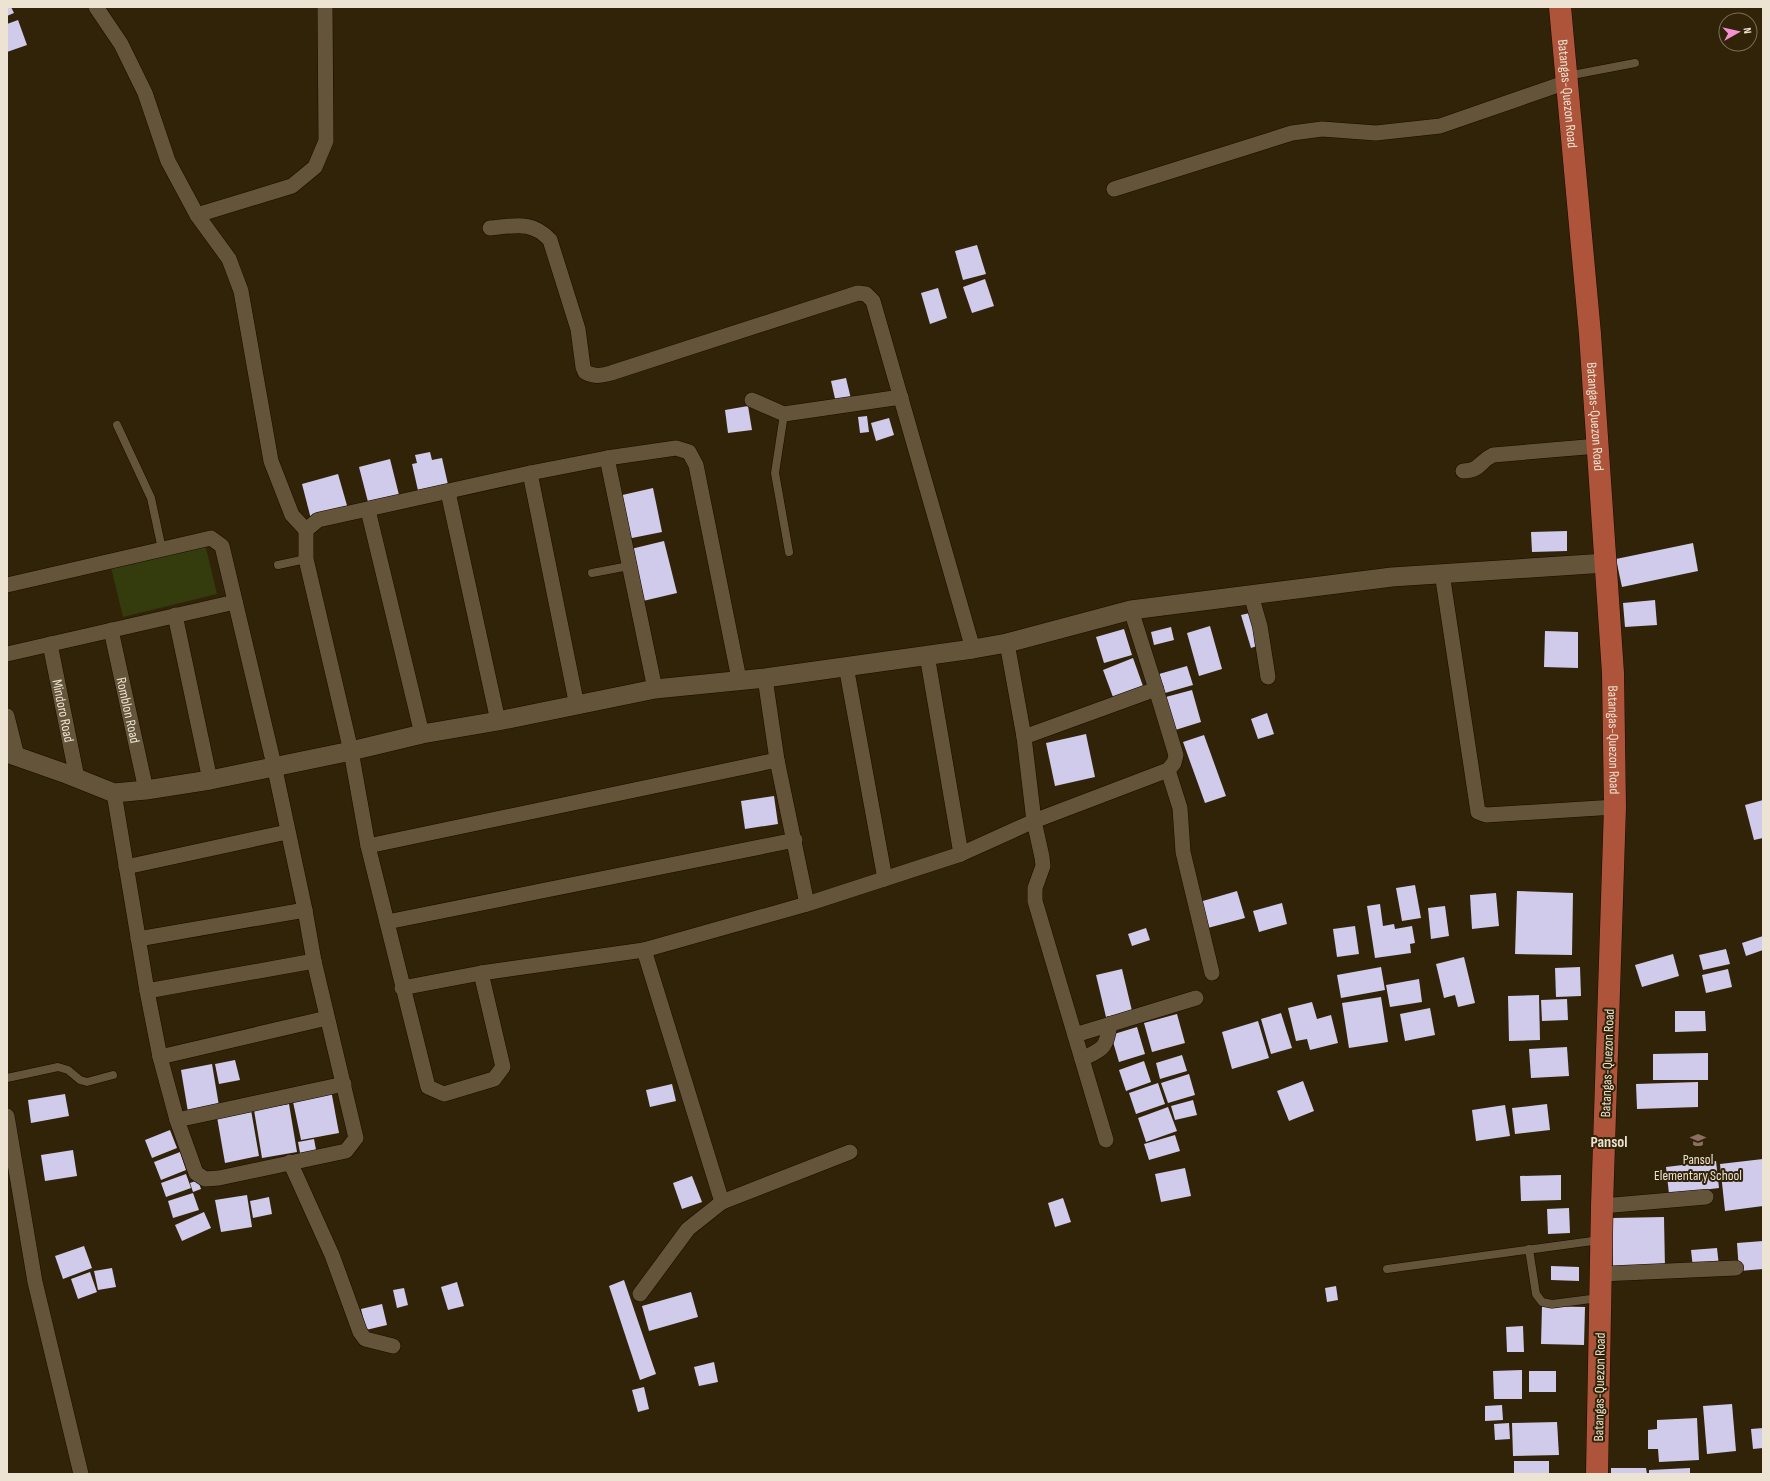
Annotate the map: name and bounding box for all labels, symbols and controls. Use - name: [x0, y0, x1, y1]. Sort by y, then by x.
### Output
- north arrow: [1718, 12, 1758, 52]
- text: N: [1741, 27, 1754, 35]
- street label: Batangas-Quezon Road: [1554, 39, 1581, 149]
- street label: Batangas-Quezon Road: [1583, 362, 1607, 472]
- street label: Romblon Road: [113, 676, 144, 745]
- street label: Mindoro Road: [48, 678, 78, 744]
- street label: Batangas-Quezon Road: [1604, 685, 1623, 795]
- street label: Batangas-Quezon Road: [1597, 1008, 1618, 1118]
- school or university icon: Pansol Elementary School: [1689, 1131, 1707, 1149]
- district label: Pansol: [1590, 1133, 1628, 1152]
- place label: Pansol Elementary School: [1654, 1151, 1742, 1184]
- street label: Batangas-Quezon Road: [1590, 1332, 1609, 1442]

